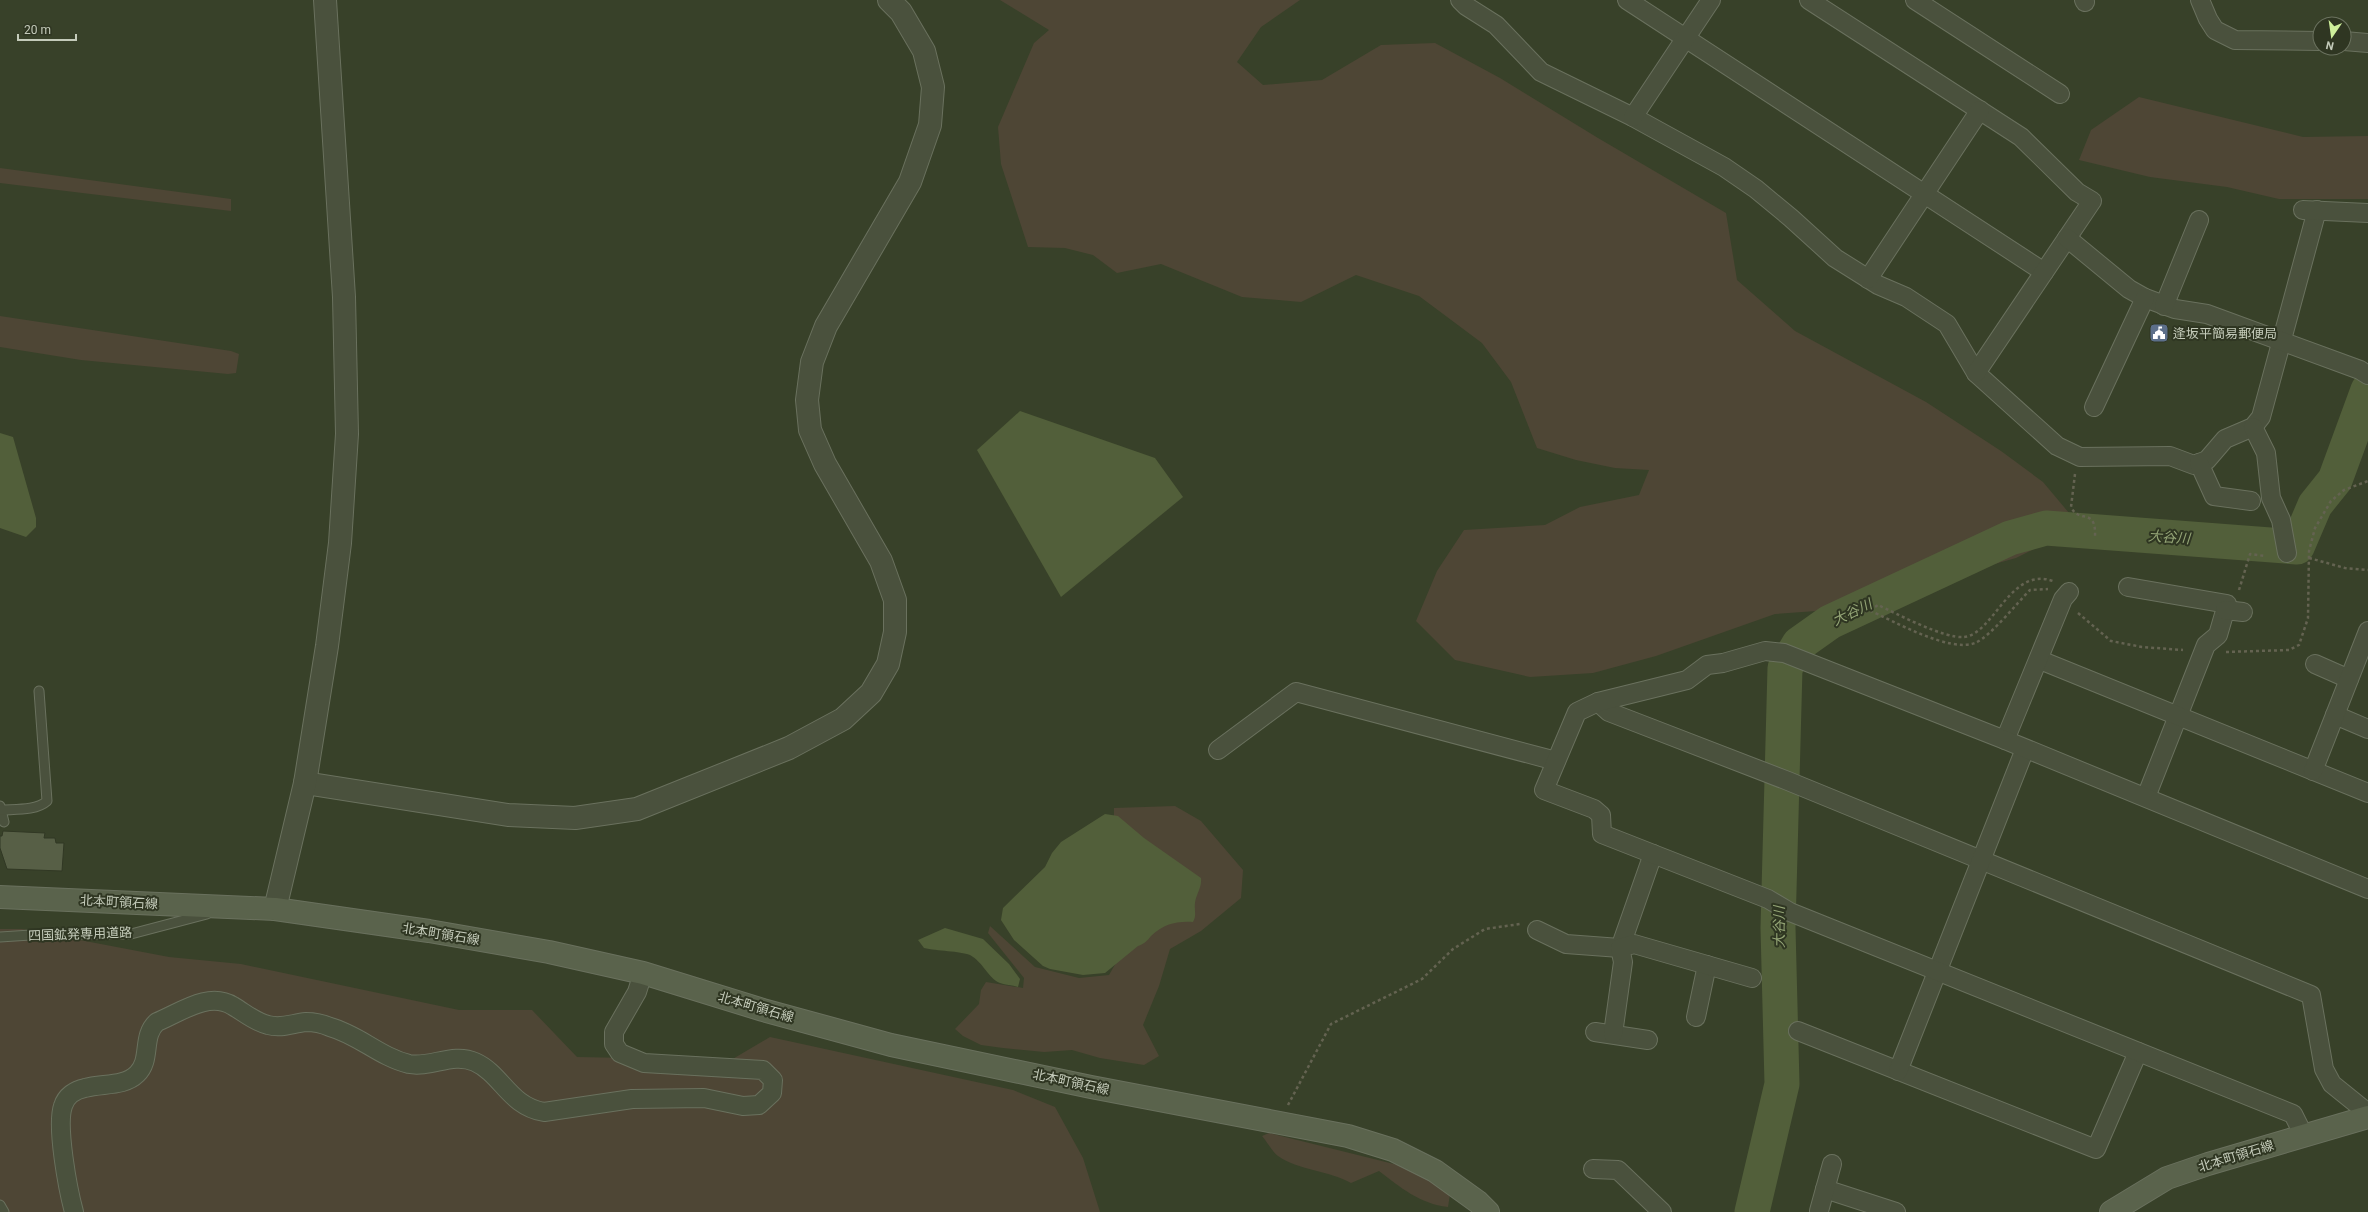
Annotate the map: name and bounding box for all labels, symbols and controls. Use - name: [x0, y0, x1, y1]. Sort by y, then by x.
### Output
- scale bar: [18, 16, 76, 42]
- north arrow: [2312, 16, 2352, 56]
- text: 20 m: [24, 23, 51, 37]
- text: N: [2324, 38, 2335, 52]
- public building icon: 逢坂平簡易郵便局: [2148, 322, 2170, 344]
- place label: 逢坂平簡易郵便局: [2173, 326, 2277, 341]
- water label: 大谷川: [2147, 528, 2193, 547]
- water label: 大谷川: [1830, 595, 1876, 628]
- street label: 北本町領石線: [80, 892, 158, 912]
- water label: 大谷川: [1771, 904, 1787, 948]
- street label: 北本町領石線: [401, 920, 481, 948]
- street label: 四国鉱発専用道路: [28, 925, 132, 943]
- street label: 北本町領石線: [716, 989, 796, 1025]
- street label: 北本町領石線: [1031, 1067, 1111, 1097]
- street label: 北本町領石線: [2197, 1137, 2275, 1175]

